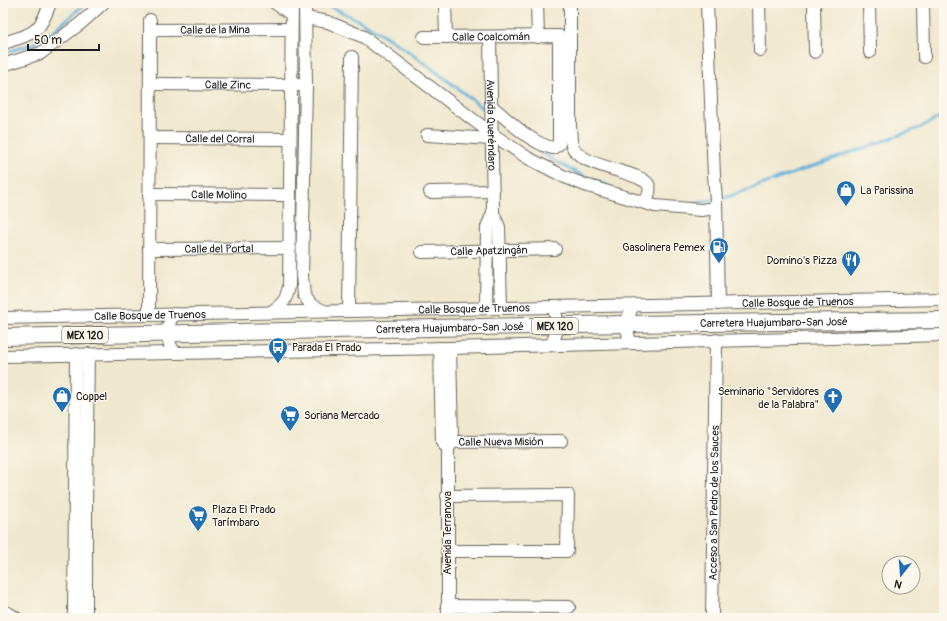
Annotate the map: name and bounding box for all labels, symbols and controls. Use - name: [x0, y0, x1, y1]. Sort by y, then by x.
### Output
- street label: Calle de la Mina: [180, 23, 250, 37]
- scale bar: [28, 26, 99, 52]
- street label: Calle Coalcomán: [452, 30, 530, 44]
- text: 50 m: [34, 33, 62, 48]
- street label: Calle Zinc: [205, 78, 252, 92]
- street label: Avenida Queréndaro: [484, 79, 498, 171]
- street label: Calle del Corral: [185, 132, 255, 146]
- shop icon: La Parissina: [835, 179, 857, 207]
- place label: La Parissina: [860, 184, 913, 197]
- street label: Calle Molino: [191, 188, 247, 202]
- fuel station icon: Gasolinera Pemex: [708, 236, 730, 264]
- place label: Gasolinera Pemex: [622, 241, 705, 254]
- street label: Calle del Portal: [184, 242, 254, 256]
- street label: Calle Apatzingán: [450, 244, 528, 258]
- restaurant icon: Domino's Pizza: [840, 249, 862, 277]
- place label: Domino's Pizza: [766, 254, 837, 267]
- street label: Calle Bosque de Truenos: [742, 295, 854, 310]
- street label: Calle Bosque de Truenos: [418, 301, 530, 317]
- street label: Calle Bosque de Truenos: [94, 308, 206, 323]
- street label: Carretera Huajumbaro-San José: [700, 315, 848, 330]
- road number: MEX 120: [532, 318, 578, 334]
- street label: Carretera Huajumbaro-San José: [376, 320, 524, 336]
- road number: MEX 120: [62, 327, 108, 343]
- bus stop icon: Parada El Prado: [267, 336, 289, 364]
- place label: Parada El Prado: [292, 341, 361, 354]
- shop icon: Coppel: [51, 385, 73, 413]
- place label: Seminario "Servidores de la Palabra": [718, 385, 819, 411]
- church icon: Seminario "Servidores de la Palabra": [822, 386, 844, 414]
- place label: Coppel: [76, 390, 107, 403]
- supermarket icon: Soriana Mercado: [279, 404, 301, 432]
- place label: Soriana Mercado: [304, 409, 380, 422]
- street label: Acceso a San Pedro de los Sauces: [707, 425, 722, 581]
- street label: Calle Nueva Misión: [458, 435, 544, 449]
- street label: Avenida Terranova: [441, 491, 454, 575]
- place label: Plaza El Prado Tarímbaro: [212, 503, 276, 529]
- supermarket icon: Plaza El Prado Tarímbaro: [187, 504, 209, 532]
- north arrow: [881, 555, 921, 595]
- text: N: [892, 577, 904, 591]

